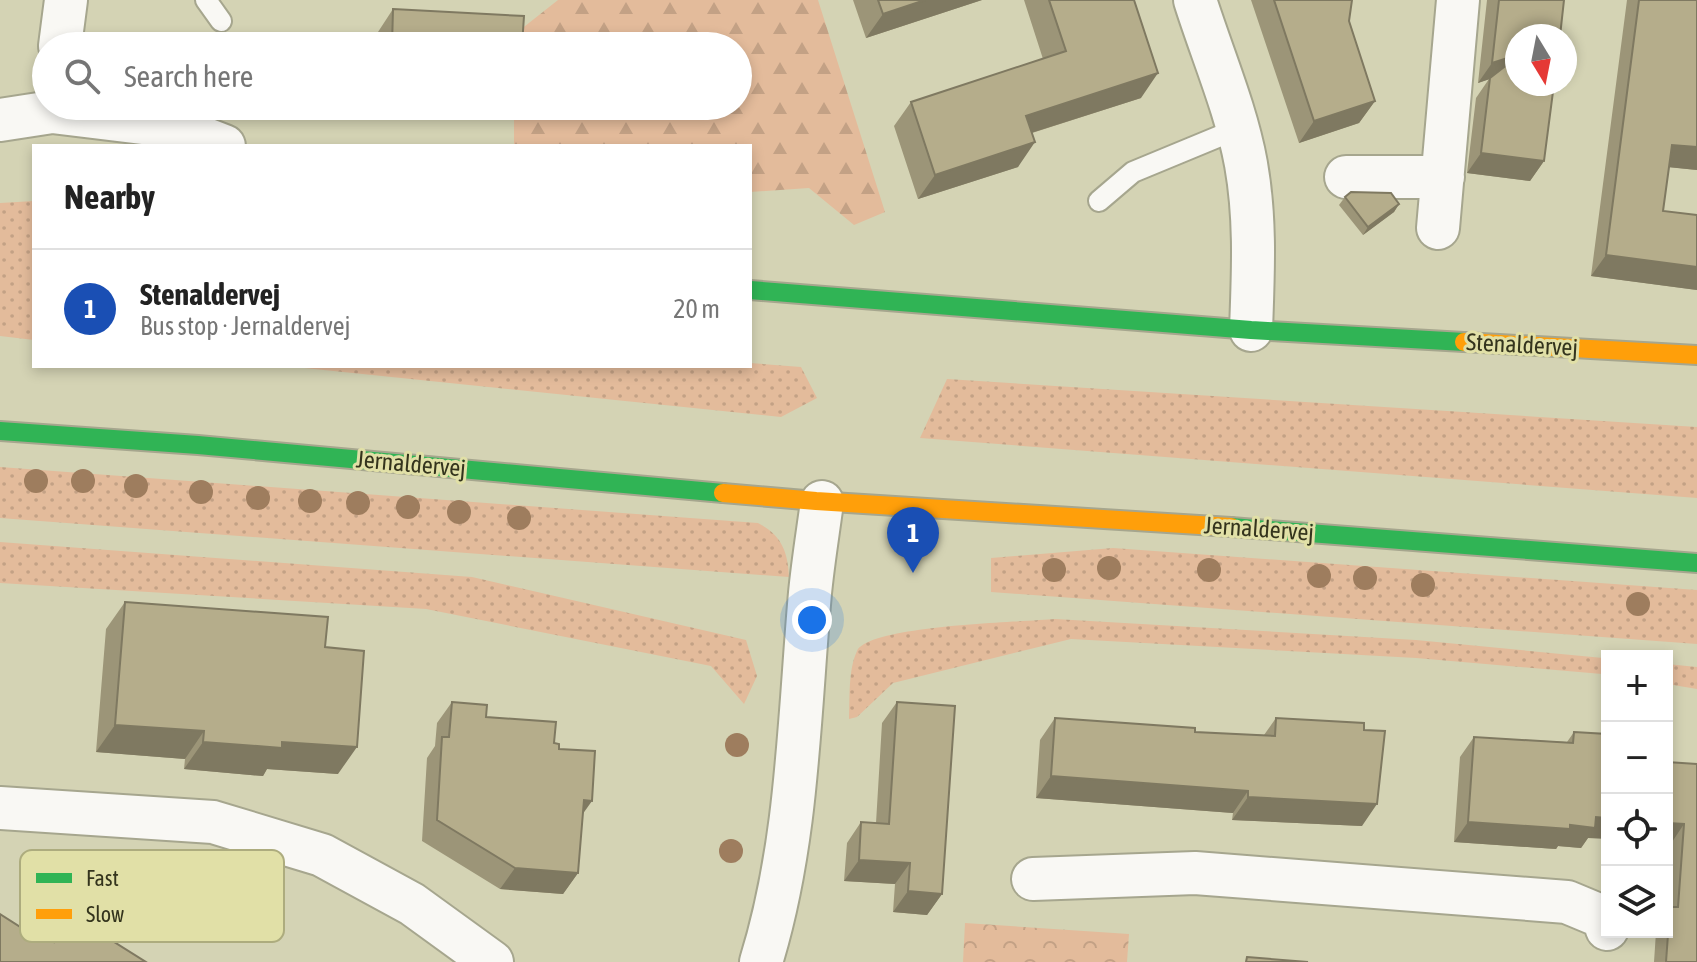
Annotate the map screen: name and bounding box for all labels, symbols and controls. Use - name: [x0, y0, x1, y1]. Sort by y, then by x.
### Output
- north arrow: [1505, 24, 1577, 96]
- search box: [32, 32, 752, 120]
- icon: search: [60, 54, 104, 98]
- text: Search here: [124, 59, 253, 93]
- text: Nearby: [64, 177, 155, 216]
- text: Stenaldervej: [140, 277, 280, 311]
- text: 1: [84, 294, 96, 324]
- text: 20 m: [673, 294, 720, 324]
- text: Bus stop · Jernaldervej: [140, 311, 350, 341]
- street label: Stenaldervej: [1465, 328, 1579, 361]
- street label: Jernaldervej: [355, 445, 467, 482]
- pin: 1: [887, 507, 939, 573]
- street label: Jernaldervej: [1203, 511, 1315, 546]
- your location: [792, 600, 832, 640]
- map controls: [1601, 650, 1673, 938]
- button: +: [1601, 650, 1673, 722]
- button: −: [1601, 722, 1673, 794]
- button: locate: [1601, 794, 1673, 866]
- legend: [20, 850, 284, 942]
- text: Fast: [86, 865, 119, 891]
- button: layers: [1601, 866, 1673, 938]
- text: Slow: [86, 901, 124, 927]

